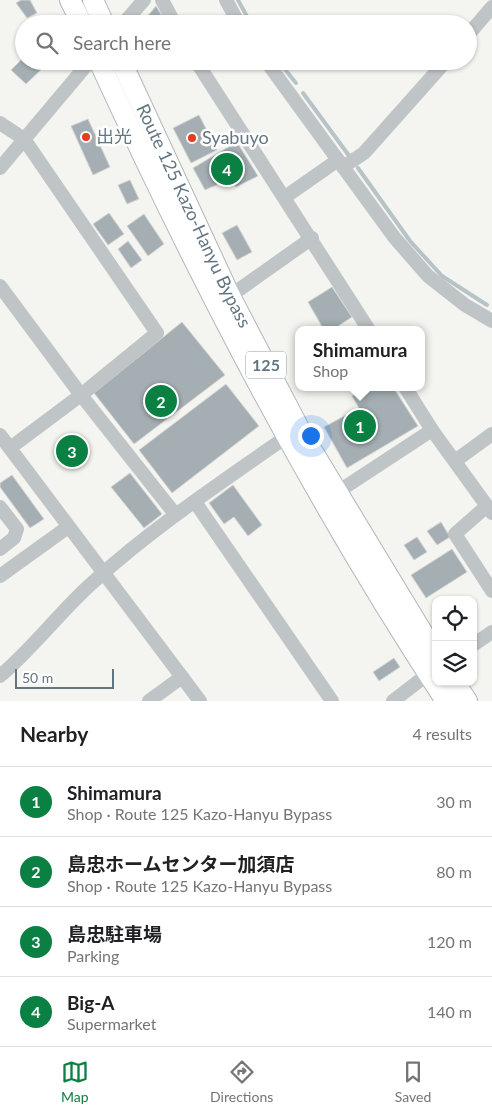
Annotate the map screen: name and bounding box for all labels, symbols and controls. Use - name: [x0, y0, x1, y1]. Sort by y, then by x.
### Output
- search box: [15, 15, 477, 70]
- icon: search: [33, 29, 61, 57]
- text: Search here: [73, 31, 171, 54]
- street label: Route 125 Kazo-Hanyu Bypass: [132, 100, 257, 331]
- place label: 出光: [96, 125, 132, 147]
- place label: Syabuyo: [202, 126, 269, 148]
- marker: 出光: [80, 131, 92, 143]
- marker: Syabuyo: [186, 132, 198, 144]
- pin: 4: [211, 150, 243, 188]
- popup: [295, 326, 425, 391]
- text: Shimamura: [313, 338, 407, 361]
- road number: 125: [246, 352, 286, 378]
- text: Shop: [313, 361, 348, 380]
- pin: 2: [145, 382, 177, 420]
- pin: 1: [344, 407, 376, 445]
- your location: [298, 423, 324, 449]
- pin: 3: [56, 432, 88, 470]
- map controls: [432, 596, 477, 686]
- button: locate: [432, 596, 477, 641]
- button: layers: [432, 641, 477, 686]
- scale bar: [15, 666, 114, 689]
- text: 50 m: [22, 669, 53, 686]
- text: Nearby: [20, 721, 88, 746]
- text: 4 results: [412, 724, 472, 743]
- text: Shimamura: [67, 781, 162, 804]
- text: 1: [31, 792, 41, 811]
- text: 30 m: [436, 792, 472, 811]
- text: Shop · Route 125 Kazo-Hanyu Bypass: [67, 804, 332, 823]
- text: 島忠ホームセンター加須店: [67, 852, 294, 875]
- text: 2: [31, 862, 41, 881]
- text: 80 m: [436, 862, 472, 881]
- text: Shop · Route 125 Kazo-Hanyu Bypass: [67, 876, 332, 895]
- text: 島忠駐車場: [67, 922, 162, 945]
- text: 3: [31, 932, 41, 951]
- text: 120 m: [427, 932, 472, 951]
- text: Parking: [67, 946, 119, 965]
- text: Big-A: [67, 991, 114, 1014]
- text: 4: [31, 1002, 41, 1021]
- text: 140 m: [427, 1002, 472, 1021]
- text: Supermarket: [67, 1014, 156, 1033]
- tab: Map: [61, 1058, 89, 1105]
- tab: Directions: [210, 1058, 273, 1105]
- tab: Saved: [395, 1058, 431, 1105]

